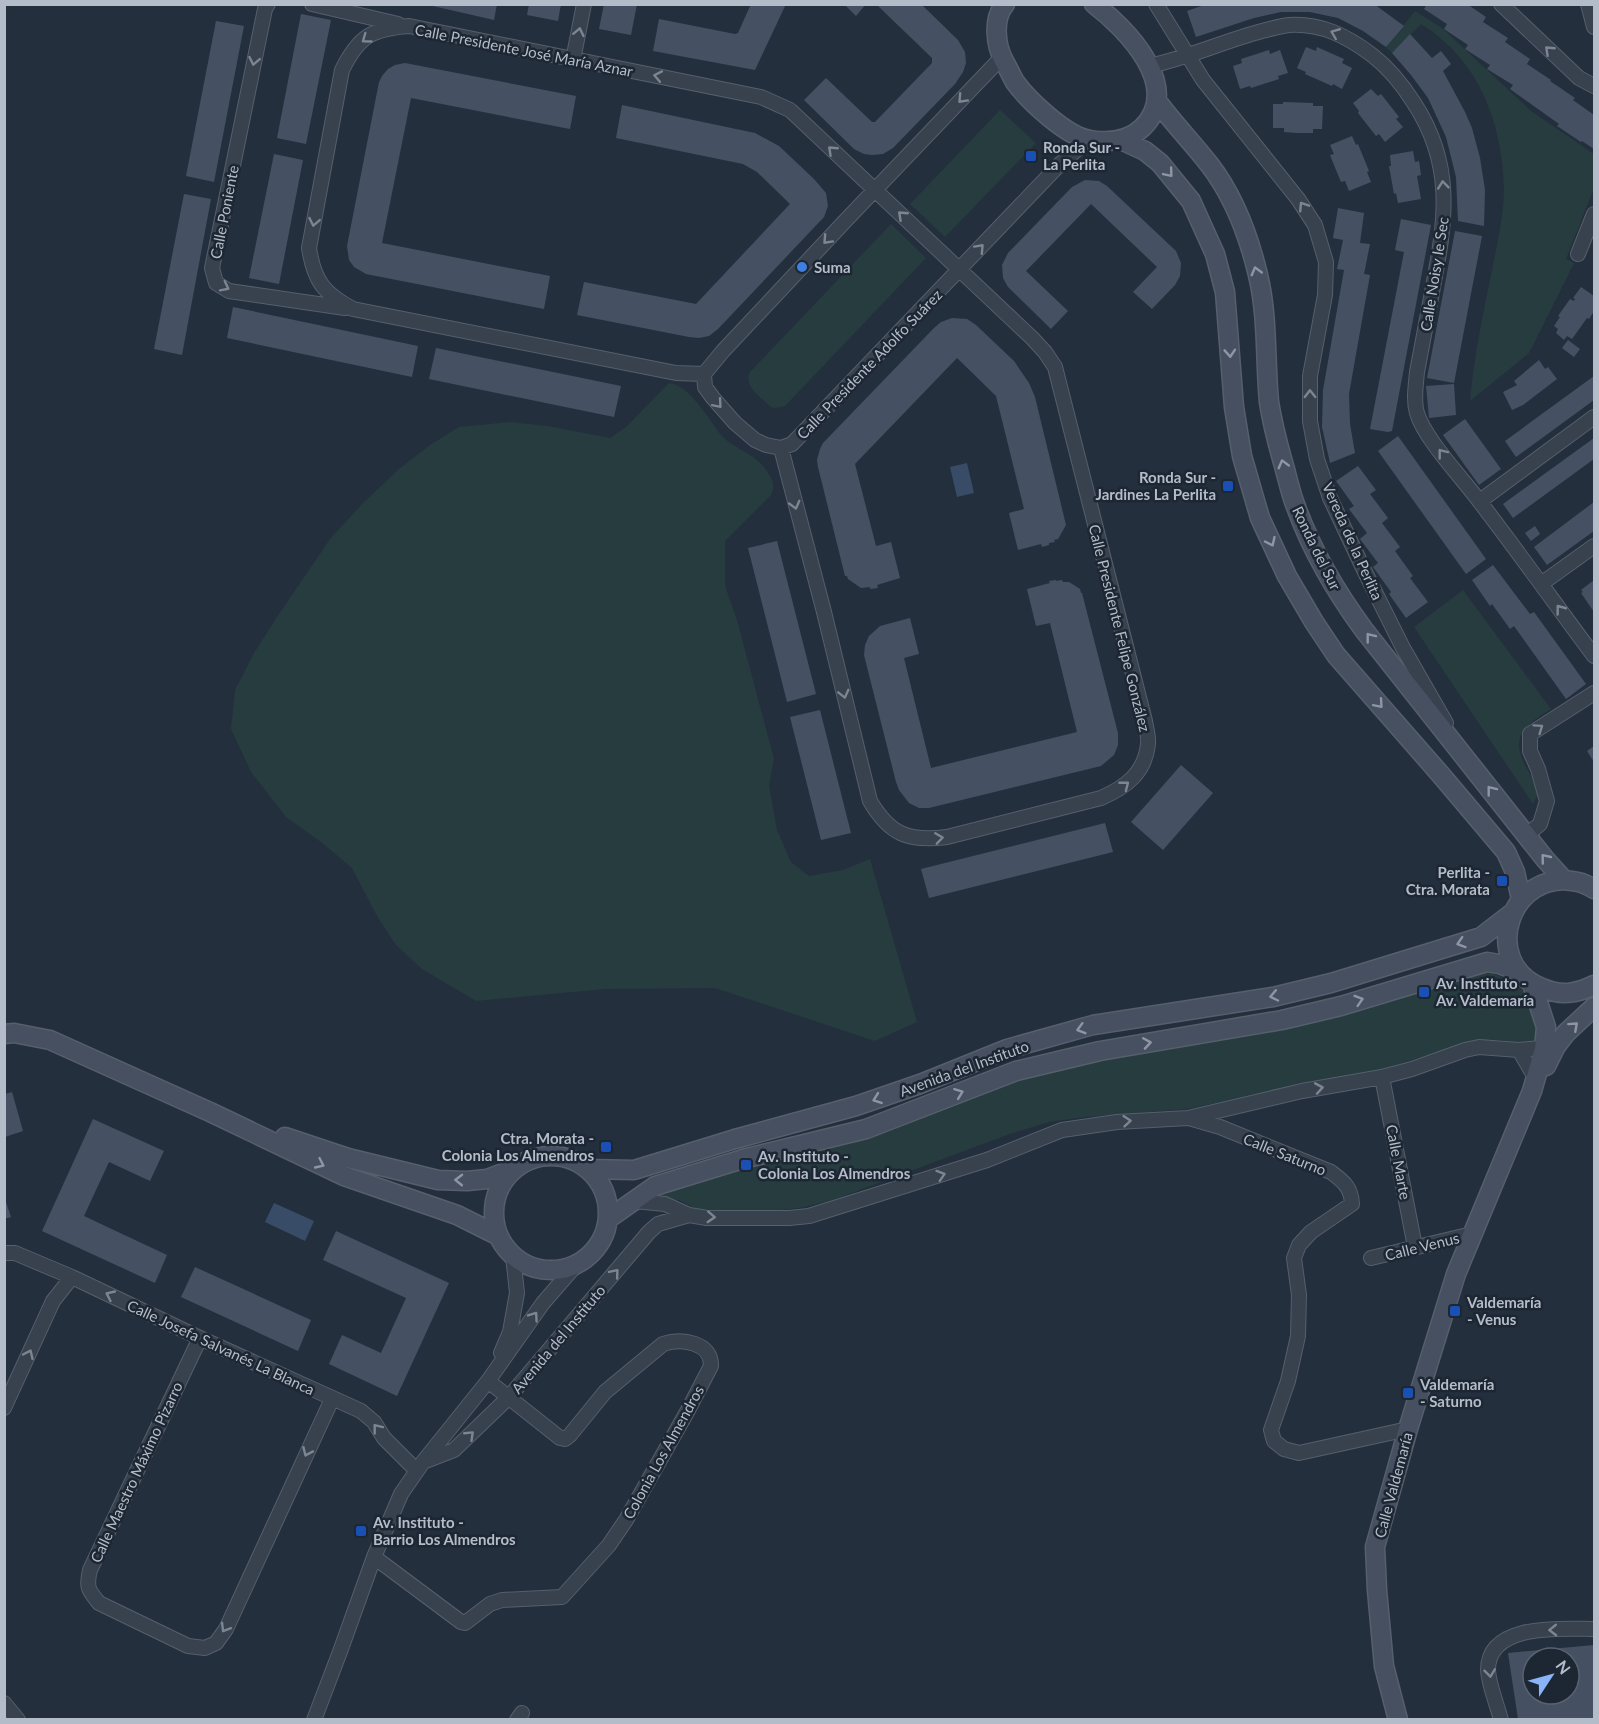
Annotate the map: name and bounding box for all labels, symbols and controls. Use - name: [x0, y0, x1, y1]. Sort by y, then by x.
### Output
- street label: Calle Presidente José María Aznar: [413, 20, 635, 80]
- one-way arrow: [572, 27, 585, 37]
- one-way arrow: [1330, 28, 1341, 40]
- one-way arrow: [362, 32, 373, 43]
- one-way arrow: [1545, 46, 1556, 57]
- one-way arrow: [248, 55, 261, 65]
- one-way arrow: [653, 70, 663, 83]
- one-way arrow: [958, 92, 969, 103]
- place label: Ronda Sur - La Perlita: [1043, 138, 1120, 173]
- one-way arrow: [829, 146, 839, 157]
- marker: Ronda Sur - La Perlita: [1024, 149, 1038, 163]
- street label: Calle Poniente: [206, 164, 242, 260]
- one-way arrow: [1161, 166, 1172, 177]
- one-way arrow: [1437, 180, 1450, 189]
- one-way arrow: [1298, 202, 1310, 212]
- one-way arrow: [899, 211, 909, 222]
- street label: Calle Noisy le Sec: [1416, 215, 1452, 333]
- one-way arrow: [308, 217, 321, 227]
- one-way arrow: [823, 233, 834, 244]
- one-way arrow: [973, 244, 984, 255]
- place label: Suma: [814, 258, 851, 276]
- marker: Suma: [795, 260, 809, 274]
- one-way arrow: [1251, 267, 1264, 277]
- one-way arrow: [219, 280, 229, 291]
- street label: Calle Presidente Adolfo Suárez: [793, 285, 945, 443]
- one-way arrow: [1223, 349, 1236, 358]
- one-way arrow: [1304, 390, 1316, 399]
- one-way arrow: [711, 397, 722, 408]
- one-way arrow: [1439, 449, 1450, 460]
- one-way arrow: [1278, 459, 1291, 469]
- place label: Ronda Sur - Jardines La Perlita: [1095, 468, 1216, 503]
- marker: Ronda Sur - Jardines La Perlita: [1221, 479, 1235, 493]
- street label: Vereda de la Perlita: [1319, 479, 1387, 603]
- one-way arrow: [787, 500, 800, 510]
- street label: Ronda del Sur: [1289, 503, 1345, 593]
- street label: Calle Presidente Felipe González: [1085, 522, 1155, 734]
- one-way arrow: [1264, 536, 1276, 547]
- one-way arrow: [1556, 605, 1567, 616]
- one-way arrow: [1366, 633, 1377, 644]
- one-way arrow: [836, 689, 849, 699]
- one-way arrow: [1372, 697, 1383, 708]
- one-way arrow: [1532, 724, 1543, 735]
- one-way arrow: [1119, 781, 1130, 792]
- one-way arrow: [1488, 785, 1499, 796]
- one-way arrow: [934, 832, 943, 844]
- one-way arrow: [1541, 854, 1552, 865]
- place label: Perlita - Ctra. Morata: [1406, 863, 1490, 898]
- marker: Perlita - Ctra. Morata: [1495, 874, 1509, 888]
- one-way arrow: [1456, 936, 1467, 948]
- place label: Av. Instituto - Av. Valdemaría: [1435, 974, 1534, 1009]
- marker: Av. Instituto - Av. Valdemaría: [1417, 985, 1431, 999]
- one-way arrow: [1269, 989, 1279, 1002]
- one-way arrow: [1353, 995, 1364, 1008]
- one-way arrow: [1077, 1021, 1087, 1034]
- one-way arrow: [1567, 1022, 1578, 1033]
- street label: Avenida del Instituto: [897, 1036, 1031, 1100]
- one-way arrow: [1142, 1037, 1152, 1050]
- one-way arrow: [1313, 1082, 1323, 1095]
- one-way arrow: [953, 1088, 964, 1100]
- one-way arrow: [873, 1091, 883, 1104]
- one-way arrow: [1123, 1115, 1132, 1128]
- street label: Calle Marte: [1383, 1123, 1415, 1201]
- place label: Ctra. Morata - Colonia Los Almendros: [442, 1129, 594, 1164]
- street label: Calle Saturno: [1241, 1129, 1329, 1179]
- marker: Ctra. Morata - Colonia Los Almendros: [599, 1140, 613, 1154]
- place label: Av. Instituto - Colonia Los Almendros: [757, 1147, 911, 1182]
- one-way arrow: [313, 1157, 324, 1169]
- marker: Av. Instituto - Colonia Los Almendros: [739, 1158, 753, 1172]
- one-way arrow: [935, 1170, 946, 1182]
- one-way arrow: [454, 1174, 463, 1186]
- one-way arrow: [706, 1211, 715, 1224]
- street label: Calle Venus: [1383, 1228, 1461, 1264]
- one-way arrow: [607, 1269, 618, 1280]
- street label: Avenida del Instituto: [507, 1281, 609, 1397]
- one-way arrow: [105, 1290, 116, 1302]
- place label: Valdemaría - Venus: [1466, 1293, 1541, 1328]
- street label: Calle Josefa Salvanés La Blanca: [125, 1296, 317, 1398]
- marker: Valdemaría - Venus: [1448, 1304, 1462, 1318]
- one-way arrow: [527, 1311, 538, 1322]
- one-way arrow: [21, 1350, 33, 1361]
- place label: Valdemaría - Saturno: [1419, 1375, 1494, 1410]
- street label: Calle Maestro Máximo Pizarro: [86, 1379, 186, 1565]
- street label: Colonia Los Almendros: [619, 1382, 707, 1522]
- marker: Valdemaría - Saturno: [1401, 1386, 1415, 1400]
- one-way arrow: [373, 1423, 384, 1434]
- street label: Calle Valdemaría: [1370, 1430, 1416, 1540]
- one-way arrow: [463, 1431, 473, 1442]
- one-way arrow: [302, 1445, 314, 1456]
- place label: Av. Instituto - Barrio Los Almendros: [372, 1513, 516, 1548]
- marker: Av. Instituto - Barrio Los Almendros: [354, 1524, 368, 1538]
- one-way arrow: [221, 1622, 233, 1632]
- one-way arrow: [1548, 1623, 1557, 1636]
- north arrow: [1521, 1646, 1581, 1706]
- text: N: [1552, 1656, 1575, 1677]
- one-way arrow: [1483, 1669, 1496, 1678]

